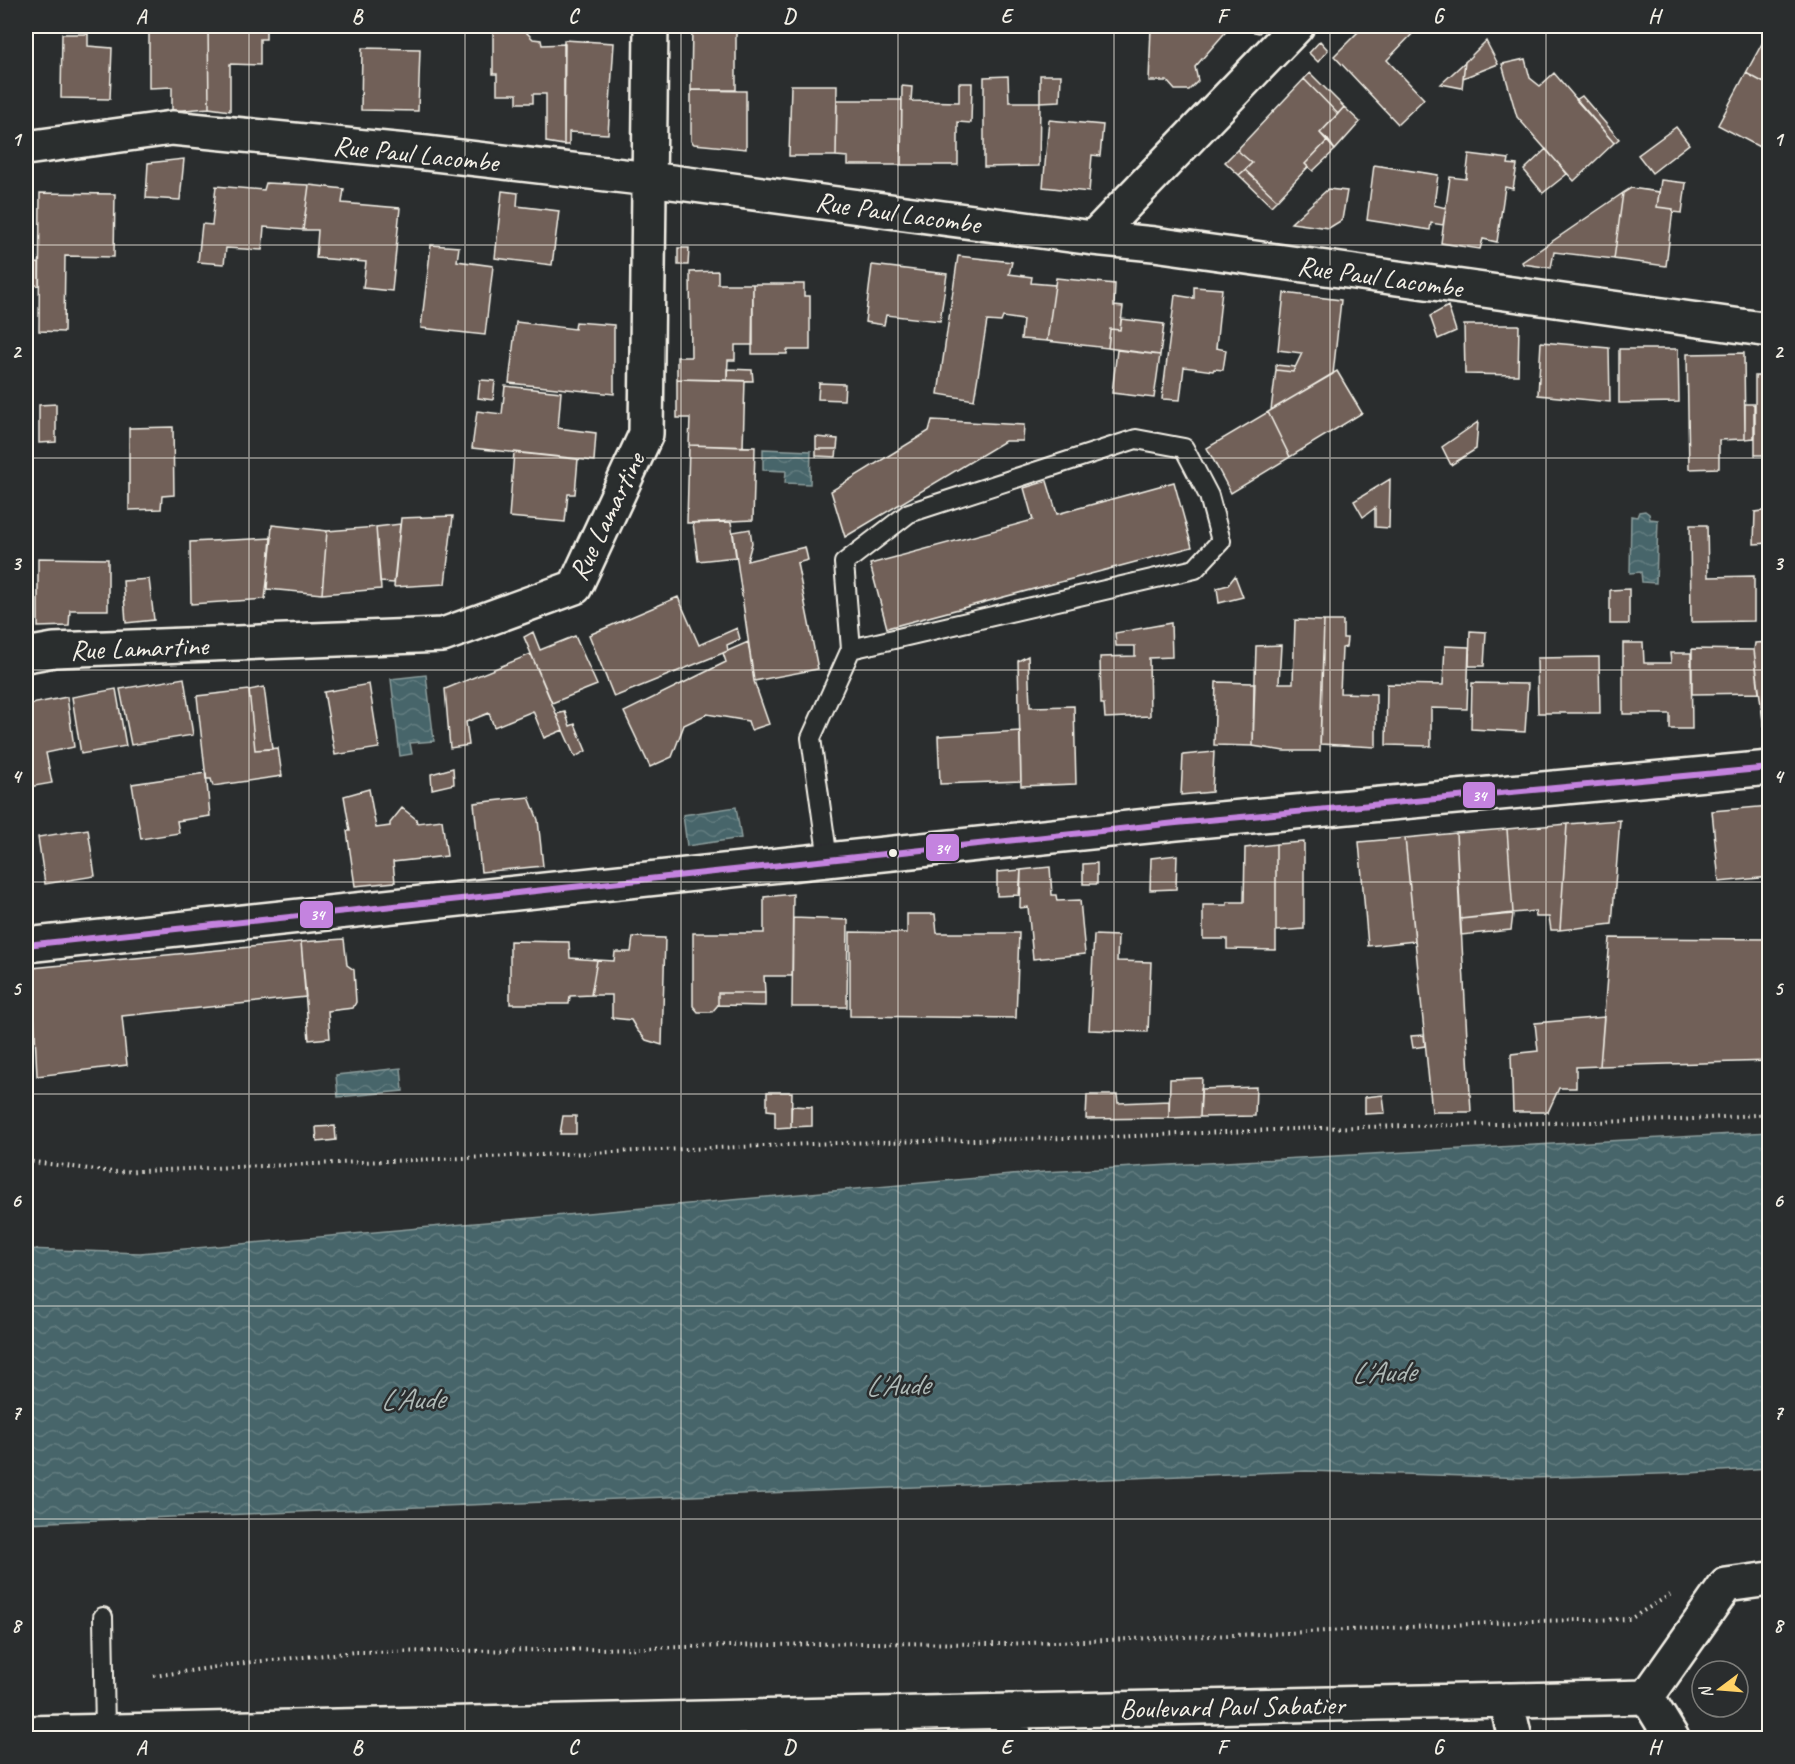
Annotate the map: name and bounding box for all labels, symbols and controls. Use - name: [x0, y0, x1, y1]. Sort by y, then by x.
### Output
- text: A: [136, 4, 148, 29]
- text: B: [352, 4, 364, 29]
- text: C: [568, 4, 580, 29]
- text: D: [783, 4, 797, 29]
- text: E: [1001, 4, 1015, 29]
- text: F: [1217, 4, 1231, 29]
- text: G: [1433, 4, 1446, 29]
- text: H: [1648, 4, 1663, 29]
- text: 1: [12, 127, 23, 152]
- street label: Rue Paul Lacombe: [332, 127, 502, 180]
- text: 1: [1774, 127, 1785, 152]
- street label: Rue Paul Lacombe: [813, 184, 984, 242]
- street label: Rue Paul Lacombe: [1295, 248, 1466, 306]
- text: 2: [12, 339, 23, 364]
- text: 2: [1774, 339, 1785, 364]
- street label: Rue Lamartine: [560, 445, 653, 586]
- text: 3: [12, 551, 23, 576]
- text: 3: [1774, 551, 1785, 576]
- street label: Rue Lamartine: [69, 628, 211, 667]
- text: 4: [12, 764, 24, 789]
- text: 4: [1774, 764, 1786, 789]
- line badge: 34: [1462, 781, 1496, 809]
- text: 34: [1472, 786, 1488, 806]
- line badge: 34: [925, 833, 960, 862]
- text: 34: [935, 839, 951, 859]
- unlabelled marker: [887, 847, 899, 859]
- line badge: 34: [299, 900, 334, 929]
- text: 34: [310, 905, 326, 925]
- text: 5: [12, 976, 23, 1001]
- text: 5: [1774, 976, 1785, 1001]
- text: 6: [11, 1188, 22, 1213]
- text: 6: [1773, 1188, 1784, 1213]
- water label: L'Aude: [1351, 1352, 1420, 1392]
- water label: L'Aude: [865, 1365, 934, 1405]
- water label: L'Aude: [380, 1379, 449, 1419]
- text: 7: [12, 1400, 23, 1425]
- text: 7: [1774, 1400, 1785, 1425]
- text: 8: [12, 1613, 24, 1638]
- text: 8: [1774, 1613, 1786, 1638]
- north arrow: [1690, 1659, 1750, 1719]
- text: N: [1695, 1682, 1718, 1700]
- street label: Boulevard Paul Sabatier: [1119, 1687, 1347, 1726]
- text: A: [136, 1735, 148, 1760]
- text: B: [352, 1735, 364, 1760]
- text: C: [568, 1735, 580, 1760]
- text: D: [783, 1735, 797, 1760]
- text: E: [1001, 1735, 1015, 1760]
- text: F: [1217, 1735, 1231, 1760]
- text: G: [1433, 1735, 1446, 1760]
- text: H: [1648, 1735, 1663, 1760]

